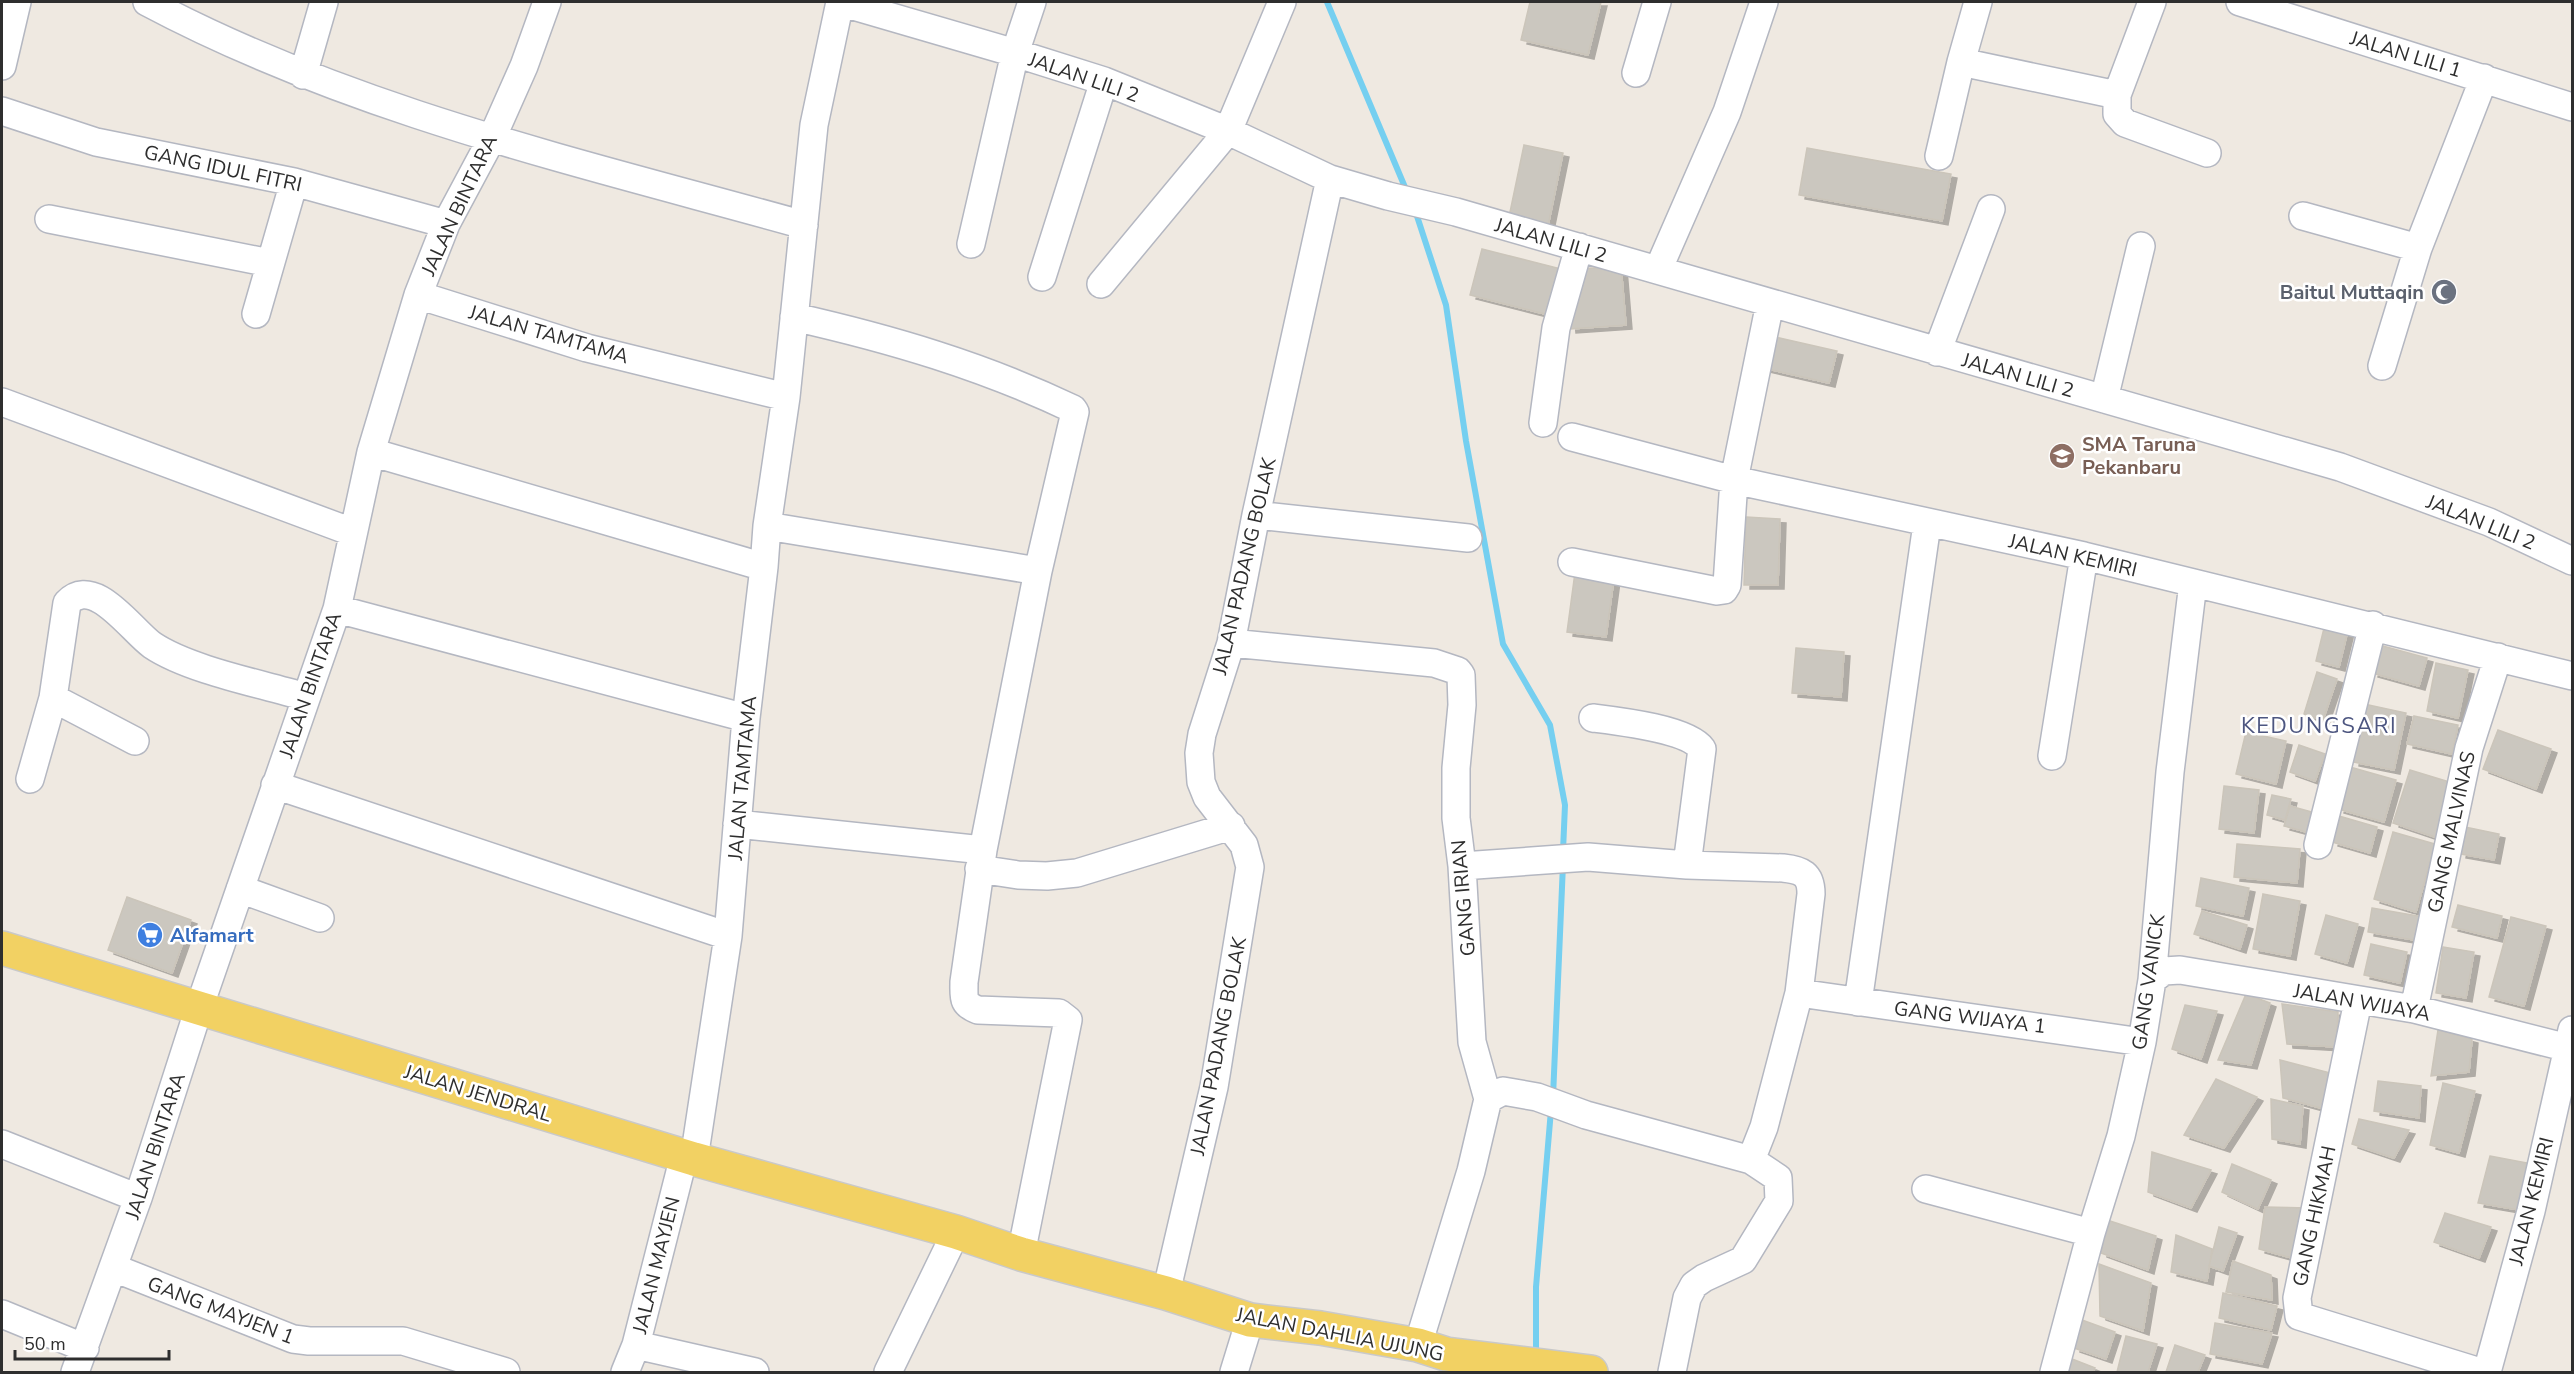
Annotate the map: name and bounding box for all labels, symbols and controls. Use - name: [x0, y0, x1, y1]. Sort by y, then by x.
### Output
- street label: JALAN LILI 1: [2346, 24, 2465, 84]
- street label: JALAN LILI 2: [1024, 46, 1143, 109]
- street label: JALAN BINTARA: [415, 130, 504, 281]
- street label: GANG IDUL FITRI: [141, 139, 304, 198]
- street label: JALAN LILI 2: [1491, 211, 1610, 269]
- mosque icon: Baitul Muttaqin: [2429, 277, 2459, 307]
- place label: Baitul Muttaqin: [2280, 279, 2424, 306]
- street label: JALAN TAMTAMA: [465, 298, 632, 370]
- street label: JALAN LILI 2: [1958, 346, 2077, 404]
- place label: SMA Taruna Pekanbaru: [2082, 431, 2196, 481]
- school or university icon: SMA Taruna Pekanbaru: [2047, 441, 2077, 471]
- street label: JALAN PADANG BOLAK: [1206, 454, 1283, 678]
- street label: JALAN LILI 2: [2421, 488, 2539, 557]
- street label: JALAN KEMIRI: [2005, 527, 2140, 583]
- street label: JALAN BINTARA: [273, 608, 348, 763]
- street label: JALAN TAMTAMA: [722, 694, 763, 862]
- district label: KEDUNGSARI: [2241, 711, 2397, 741]
- street label: GANG MALVINAS: [2421, 749, 2482, 915]
- street label: GANG IRIAN: [1445, 839, 1482, 957]
- street label: GANG VANICK: [2126, 912, 2171, 1052]
- supermarket icon: Alfamart: [135, 920, 165, 950]
- place label: Alfamart: [170, 922, 254, 949]
- street label: JALAN PADANG BOLAK: [1184, 934, 1253, 1159]
- street label: JALAN WIJAYA: [2291, 977, 2433, 1028]
- street label: GANG WIJAYA 1: [1892, 995, 2047, 1040]
- street label: JALAN JENDRAL: [400, 1058, 555, 1129]
- street label: JALAN BINTARA: [119, 1069, 192, 1224]
- street label: JALAN KEMIRI: [2502, 1134, 2560, 1269]
- street label: GANG HIKMAH: [2286, 1143, 2343, 1289]
- street label: JALAN MAYJEN: [626, 1194, 687, 1337]
- street label: GANG MAYJEN 1: [144, 1270, 298, 1351]
- street label: JALAN DAHLIA UJUNG: [1233, 1301, 1446, 1368]
- scale bar: [15, 1323, 170, 1361]
- text: 50 m: [24, 1332, 66, 1356]

